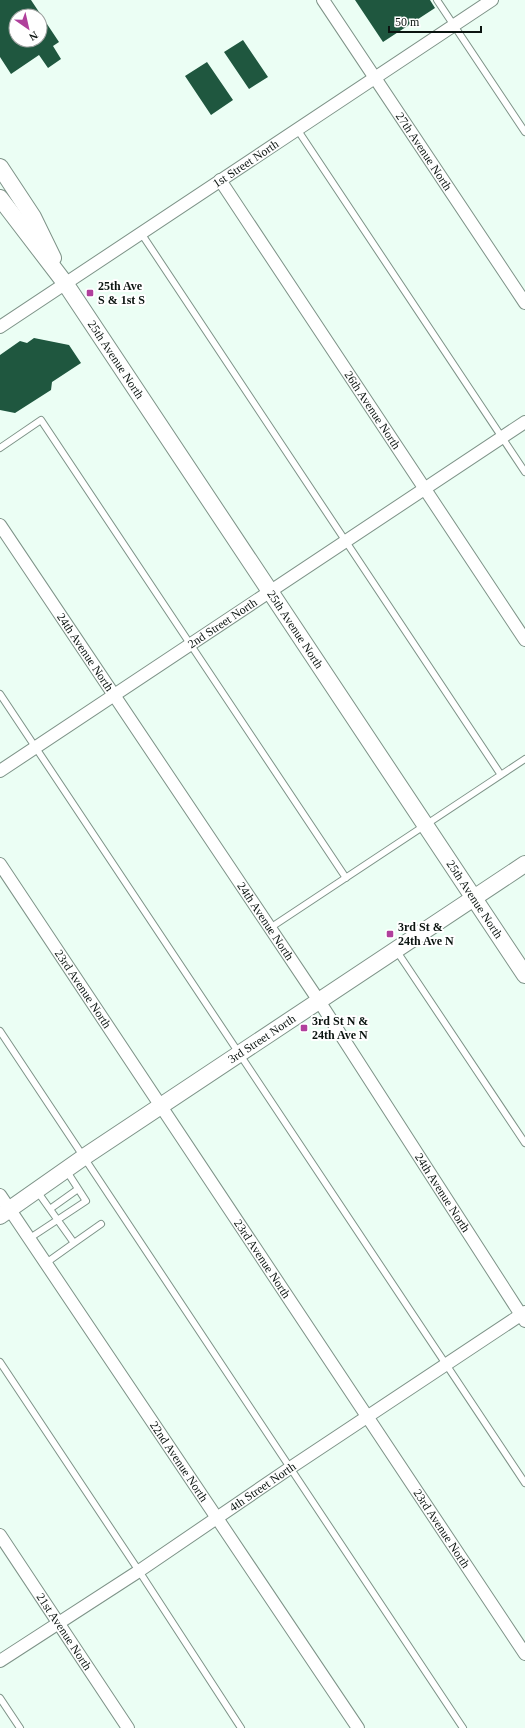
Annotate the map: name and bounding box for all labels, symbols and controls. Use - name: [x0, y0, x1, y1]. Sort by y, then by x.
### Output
- north arrow: [8, 8, 48, 48]
- scale bar: [389, 8, 481, 34]
- text: 50 m: [395, 15, 420, 29]
- text: N: [27, 29, 40, 44]
- street label: 27th Avenue North: [393, 110, 455, 193]
- street label: 1st Street North: [210, 137, 281, 191]
- place label: 25th Ave S & 1st S: [98, 279, 145, 307]
- marker: 25th Ave S & 1st S: [85, 288, 95, 298]
- street label: 25th Avenue North: [85, 318, 147, 401]
- street label: 26th Avenue North: [342, 368, 404, 452]
- street label: 25th Avenue North: [264, 588, 326, 671]
- street label: 2nd Street North: [185, 595, 260, 651]
- street label: 24th Avenue North: [54, 610, 116, 694]
- street label: 25th Avenue North: [444, 857, 506, 941]
- street label: 24th Avenue North: [234, 879, 297, 963]
- place label: 3rd St & 24th Ave N: [398, 920, 454, 948]
- marker: 3rd St & 24th Ave N: [385, 929, 395, 939]
- street label: 23rd Avenue North: [52, 947, 114, 1031]
- street label: 3rd Street North: [225, 1012, 298, 1066]
- place label: 3rd St N & 24th Ave N: [312, 1014, 368, 1042]
- marker: 3rd St N & 24th Ave N: [299, 1023, 309, 1033]
- street label: 24th Avenue North: [412, 1151, 473, 1235]
- street label: 23rd Avenue North: [231, 1217, 294, 1301]
- street label: 22nd Avenue North: [147, 1419, 211, 1504]
- street label: 4th Street North: [227, 1459, 298, 1514]
- street label: 23rd Avenue North: [410, 1487, 473, 1571]
- street label: 21st Avenue North: [33, 1590, 95, 1673]

